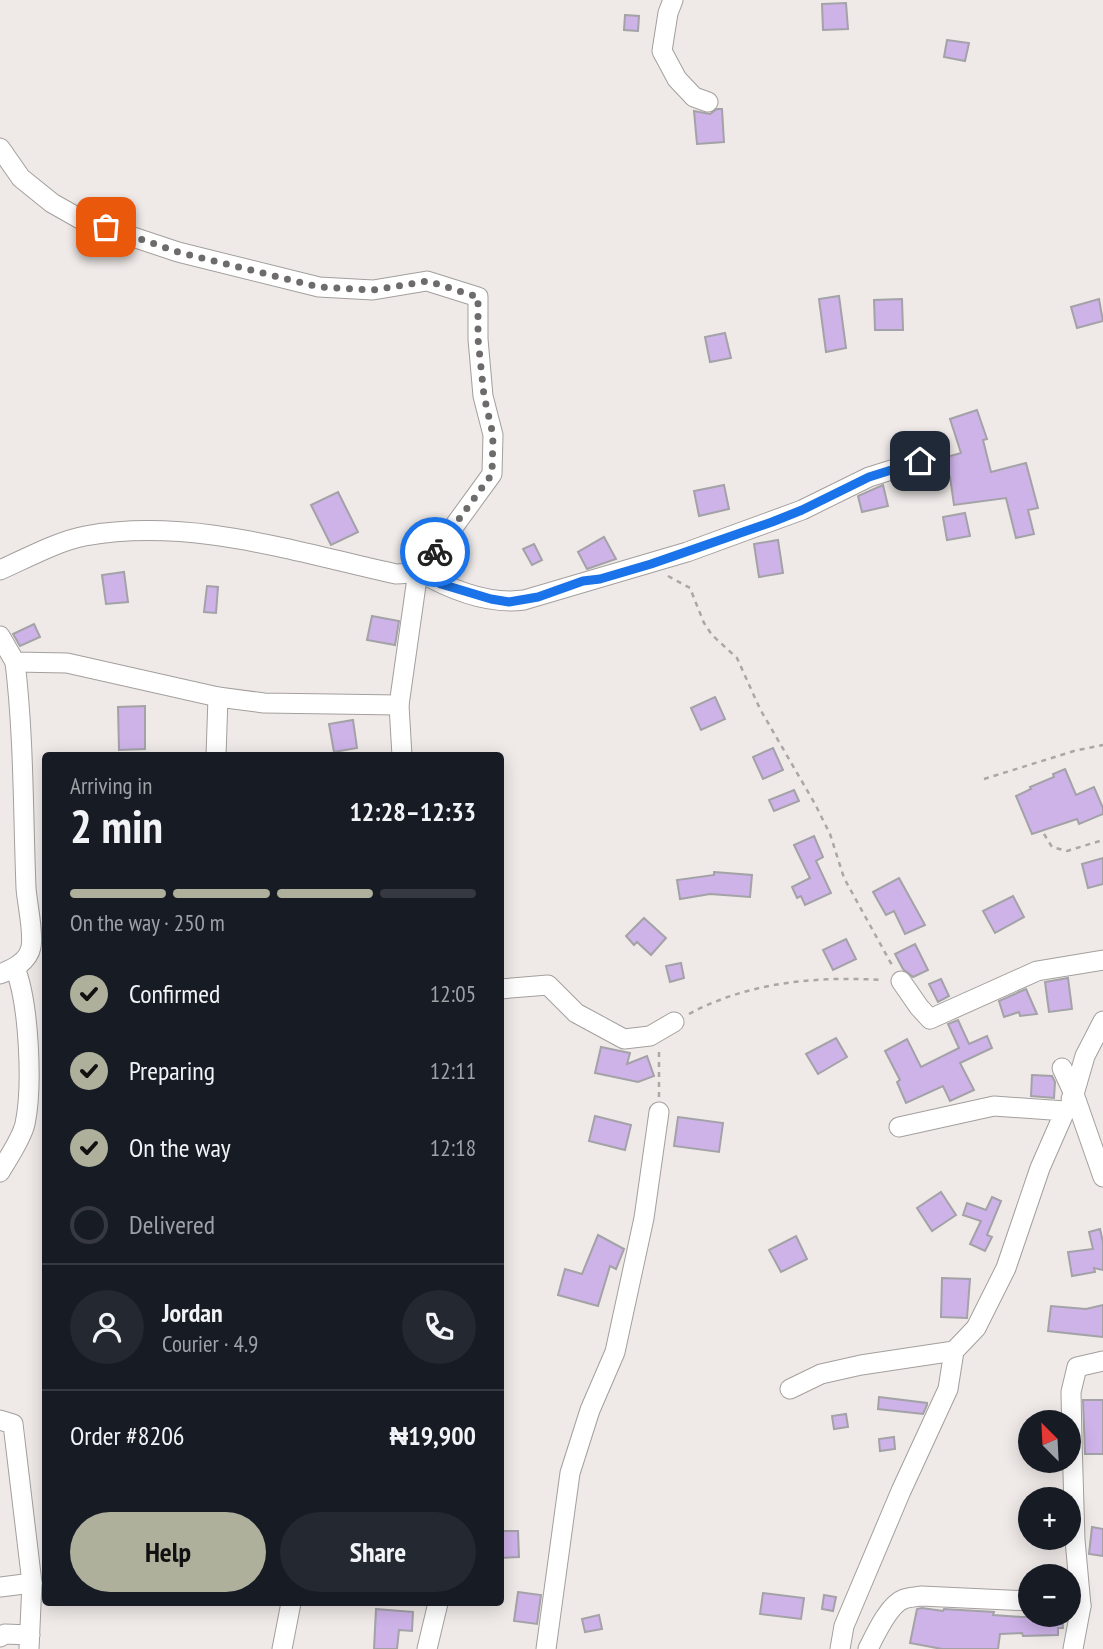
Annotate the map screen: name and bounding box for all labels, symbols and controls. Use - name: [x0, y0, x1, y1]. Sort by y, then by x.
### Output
- pin: [76, 197, 136, 257]
- icon: bag: [87, 208, 125, 246]
- pin: [890, 431, 950, 491]
- icon: home: [901, 442, 939, 480]
- courier: [400, 517, 470, 587]
- icon: bike: [416, 533, 454, 571]
- text: Arriving in: [70, 771, 152, 800]
- text: 12:28–12:33: [349, 795, 476, 828]
- text: 2 min: [70, 796, 163, 856]
- text: On the way · 250 m: [70, 908, 225, 937]
- icon: check: [70, 975, 108, 1013]
- text: Confirmed: [129, 977, 220, 1010]
- text: 12:05: [430, 979, 476, 1008]
- icon: check: [70, 1052, 108, 1090]
- text: Preparing: [129, 1054, 215, 1087]
- text: 12:11: [430, 1056, 476, 1085]
- icon: check: [70, 1129, 108, 1167]
- text: On the way: [129, 1131, 231, 1164]
- text: 12:18: [430, 1133, 476, 1162]
- text: Delivered: [129, 1208, 215, 1241]
- button: person: [70, 1290, 144, 1364]
- button: phone: [402, 1290, 476, 1364]
- text: Jordan: [162, 1296, 223, 1329]
- text: Courier · 4.9: [162, 1329, 258, 1358]
- north arrow: [1018, 1410, 1082, 1474]
- map controls: [1018, 1410, 1081, 1627]
- text: Order #8206: [70, 1419, 185, 1452]
- text: ₦19,900: [389, 1419, 476, 1452]
- button: +: [1018, 1487, 1081, 1550]
- button: Help: [70, 1512, 266, 1592]
- button: Share: [280, 1512, 476, 1592]
- button: −: [1018, 1564, 1081, 1627]

